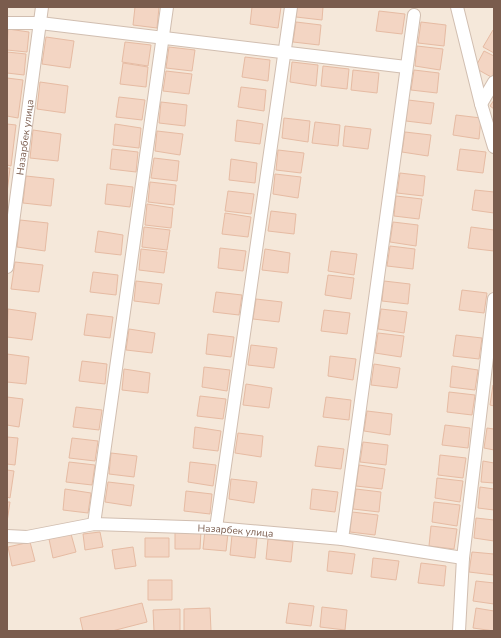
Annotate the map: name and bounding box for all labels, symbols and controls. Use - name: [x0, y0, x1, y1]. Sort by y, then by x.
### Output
- street label: Назарбек улица: [13, 99, 37, 176]
- street label: Назарбек улица: [197, 521, 274, 541]

